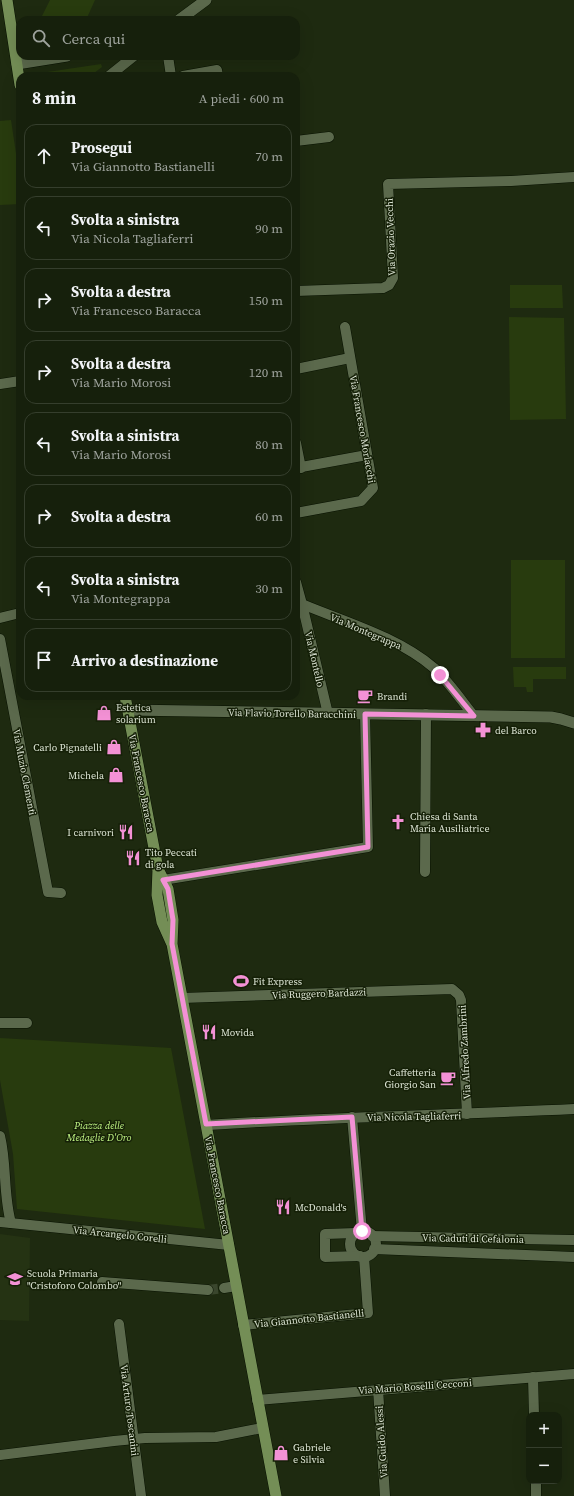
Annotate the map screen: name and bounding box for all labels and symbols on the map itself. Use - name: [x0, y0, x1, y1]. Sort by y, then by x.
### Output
- street label: Via Orazio Vecchi: [383, 198, 398, 276]
- street label: Via Francesco Morlacchi: [347, 374, 378, 484]
- street label: Via Montegrappa: [328, 611, 404, 653]
- street label: Via Montello: [302, 630, 327, 689]
- route end: [431, 666, 449, 684]
- cafe icon: Brandi: [356, 687, 374, 705]
- place label: Brandi: [377, 690, 407, 703]
- place label: Estetica solarium: [116, 701, 156, 726]
- shop icon: Estetica solarium: [95, 704, 113, 722]
- street label: Via Flavio Torello Baracchini: [228, 706, 356, 721]
- pharmacy icon: del Barco: [474, 721, 492, 739]
- place label: del Barco: [495, 724, 537, 737]
- street label: Via Muzio Clementi: [10, 728, 39, 816]
- street label: Via Francesco Baracca: [126, 733, 158, 834]
- shop icon: Carlo Pignatelli: [105, 738, 123, 756]
- place label: Carlo Pignatelli: [33, 741, 102, 754]
- shop icon: Michela: [107, 766, 125, 784]
- place label: Michela: [68, 769, 105, 782]
- place label: Chiesa di Santa Maria Ausiliatrice: [410, 810, 490, 835]
- church icon: Chiesa di Santa Maria Ausiliatrice: [389, 813, 407, 831]
- restaurant icon: I carnivori: [117, 823, 135, 841]
- place label: I carnivori: [67, 826, 114, 839]
- place label: Tito Peccati di gola: [145, 846, 197, 871]
- restaurant icon: Tito Peccati di gola: [124, 849, 142, 867]
- sports icon: Fit Express: [232, 972, 250, 990]
- place label: Fit Express: [253, 975, 302, 988]
- street label: Via Ruggero Bardazzi: [272, 985, 366, 1002]
- street label: Via Alfredo Zambrini: [456, 1005, 473, 1099]
- restaurant icon: Movida: [200, 1023, 218, 1041]
- place label: Movida: [221, 1026, 255, 1039]
- place label: Caffetteria Giorgio San: [384, 1066, 437, 1091]
- cafe icon: Caffetteria Giorgio San: [439, 1069, 457, 1087]
- street label: Via Nicola Tagliaferri: [367, 1109, 461, 1124]
- park label: Piazza delle Medaglie D'Oro: [66, 1119, 132, 1144]
- street label: Via Francesco Baracca: [202, 1135, 234, 1236]
- restaurant icon: McDonald's: [274, 1198, 292, 1216]
- place label: McDonald's: [295, 1201, 347, 1214]
- route start: [353, 1222, 371, 1240]
- street label: Via Arcangelo Corelli: [72, 1223, 168, 1246]
- street label: Via Caduti di Cefalonia: [422, 1231, 525, 1246]
- place label: Scuola Primaria "Cristoforo Colombo": [27, 1267, 122, 1292]
- school or university icon: Scuola Primaria "Cristoforo Colombo": [6, 1270, 24, 1288]
- street label: Via Giannotto Bastianelli: [253, 1306, 365, 1331]
- street label: Via Arturo Toscanini: [117, 1364, 142, 1456]
- street label: Via Mario Roselli Cecconi: [358, 1376, 472, 1397]
- street label: Via Guido Alessi: [372, 1405, 391, 1479]
- place label: Gabriele e Silvia: [293, 1441, 331, 1466]
- shop icon: Gabriele e Silvia: [272, 1444, 290, 1462]

